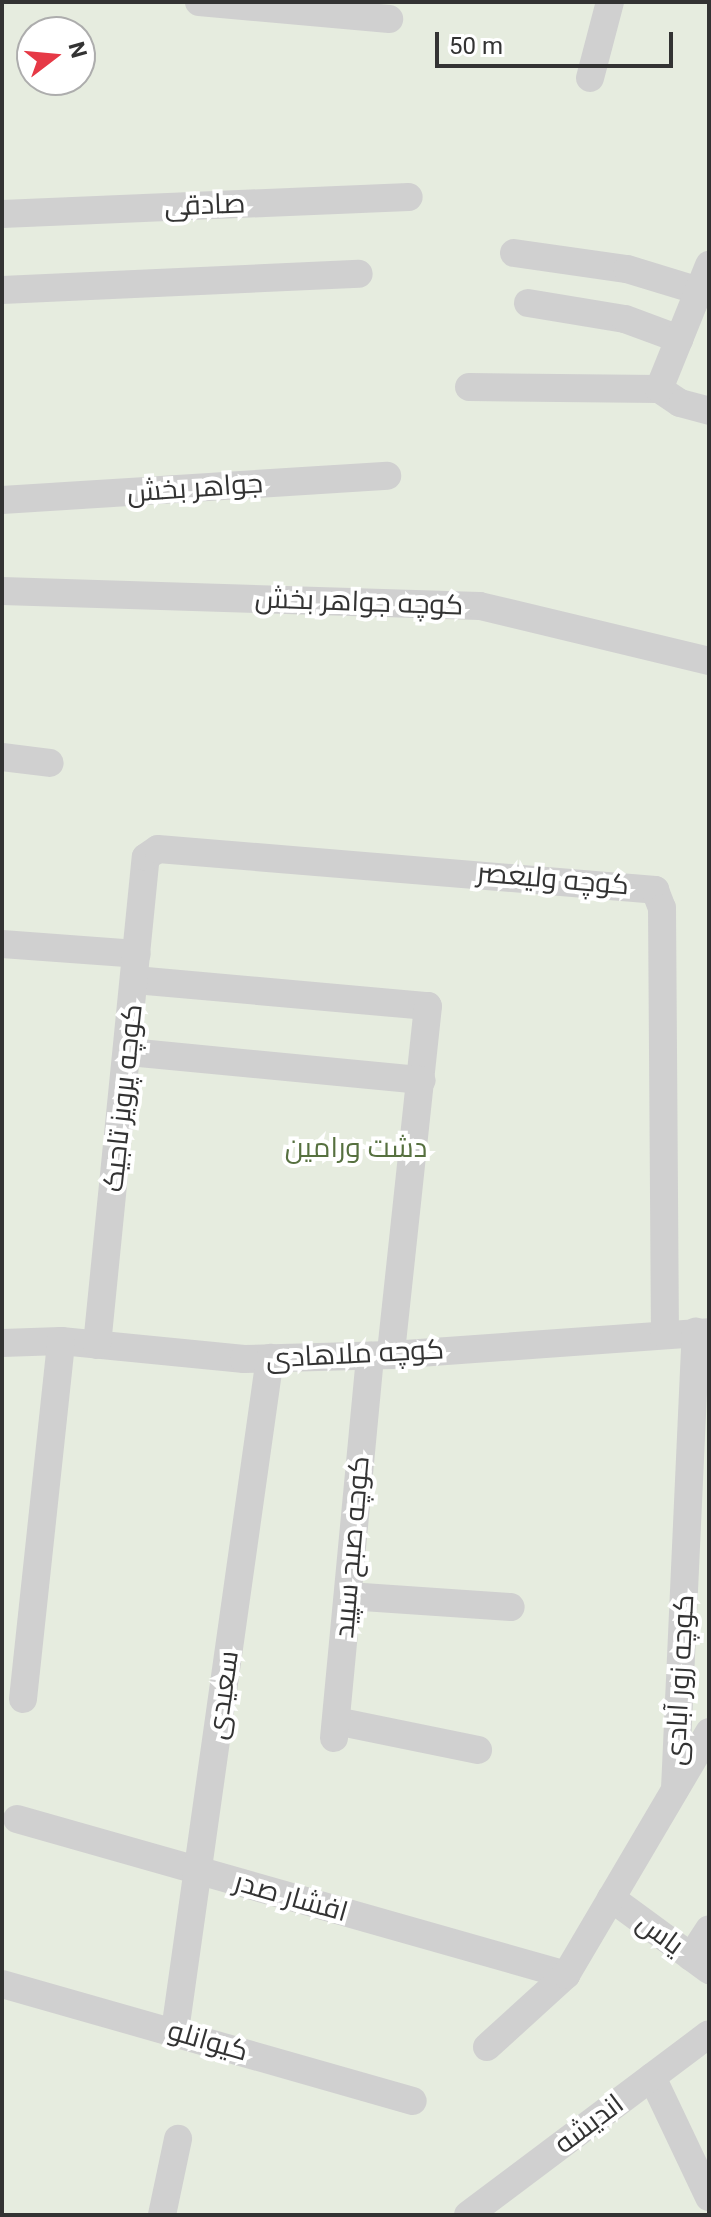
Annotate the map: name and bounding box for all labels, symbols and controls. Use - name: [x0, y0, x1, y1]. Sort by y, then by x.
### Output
- north arrow: [16, 16, 96, 96]
- scale bar: [439, 16, 677, 66]
- text: 50 m: [449, 32, 503, 60]
- text: N: [63, 39, 92, 61]
- street label: صادقی: [164, 187, 246, 223]
- street label: جواهر بخش: [126, 466, 264, 510]
- street label: کوچه جواهر بخش: [254, 582, 464, 622]
- street label: کوچه ولیعصر: [475, 856, 631, 902]
- street label: کوچه پرویز تاجیک: [96, 1002, 150, 1194]
- park label: دشت ورامین: [285, 1131, 427, 1165]
- street label: کوچه ملاهادی: [265, 1333, 445, 1375]
- street label: کوچه صبح سپید: [327, 1455, 377, 1639]
- street label: کوچه زور آبادی: [659, 1594, 701, 1766]
- street label: سعیدی: [200, 1648, 246, 1742]
- street label: افشار صدر: [230, 1865, 352, 1929]
- street label: یاس: [630, 1906, 690, 1962]
- street label: کیوانلو: [164, 2014, 252, 2068]
- street label: اندیشه: [548, 2087, 630, 2161]

